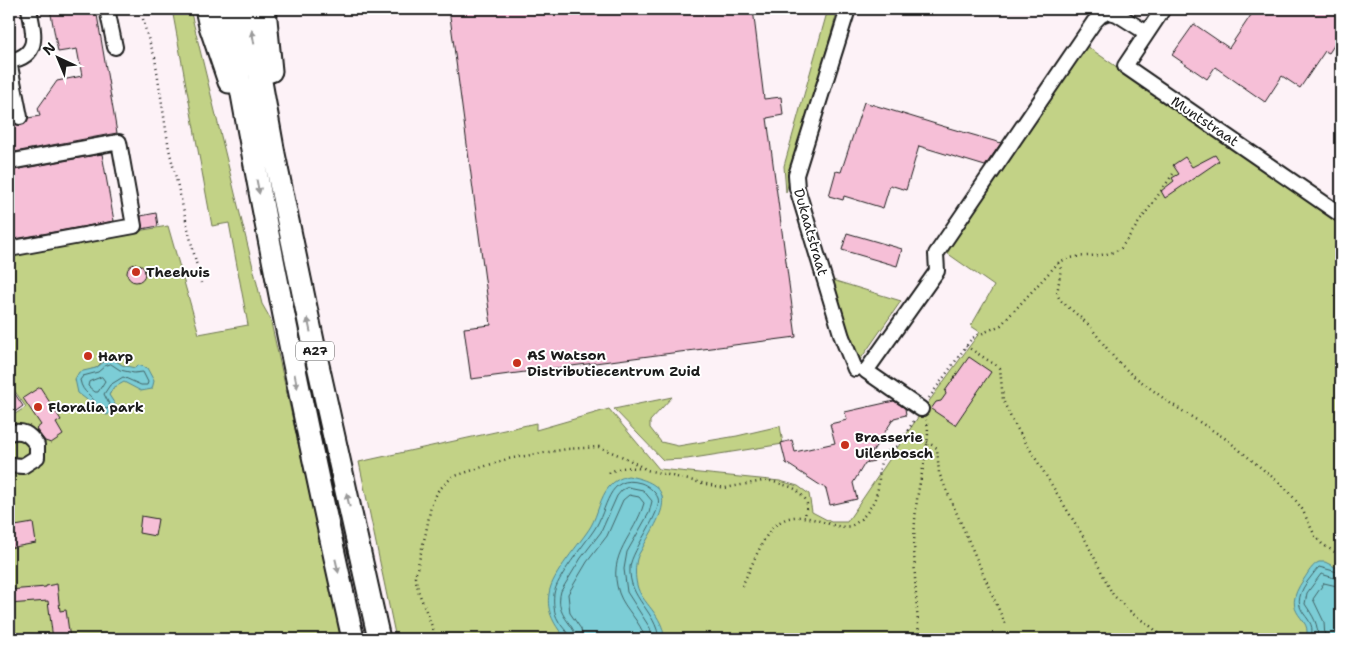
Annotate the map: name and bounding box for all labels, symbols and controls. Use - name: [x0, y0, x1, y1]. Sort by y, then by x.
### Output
- one-way arrow: [249, 29, 257, 45]
- north arrow: [32, 32, 82, 82]
- text: N: [39, 38, 59, 59]
- street label: Muntstraat: [1168, 92, 1242, 150]
- one-way arrow: [254, 179, 262, 194]
- street label: Dukaatstraat: [790, 186, 832, 278]
- place label: Theehuis: [146, 263, 210, 281]
- marker: Theehuis: [130, 266, 142, 278]
- one-way arrow: [305, 317, 313, 332]
- road number: A27: [296, 342, 334, 361]
- place label: AS Watson Distributiecentrum Zuid: [527, 346, 701, 380]
- place label: Harp: [98, 347, 133, 365]
- marker: Harp: [82, 350, 94, 362]
- marker: AS Watson Distributiecentrum Zuid: [511, 357, 523, 369]
- one-way arrow: [292, 373, 300, 388]
- place label: Floralia park: [48, 398, 144, 416]
- marker: Floralia park: [32, 401, 44, 413]
- place label: Brasserie Uilenbosch: [855, 428, 933, 462]
- marker: Brasserie Uilenbosch: [839, 439, 851, 451]
- one-way arrow: [344, 493, 352, 508]
- one-way arrow: [333, 558, 341, 573]

